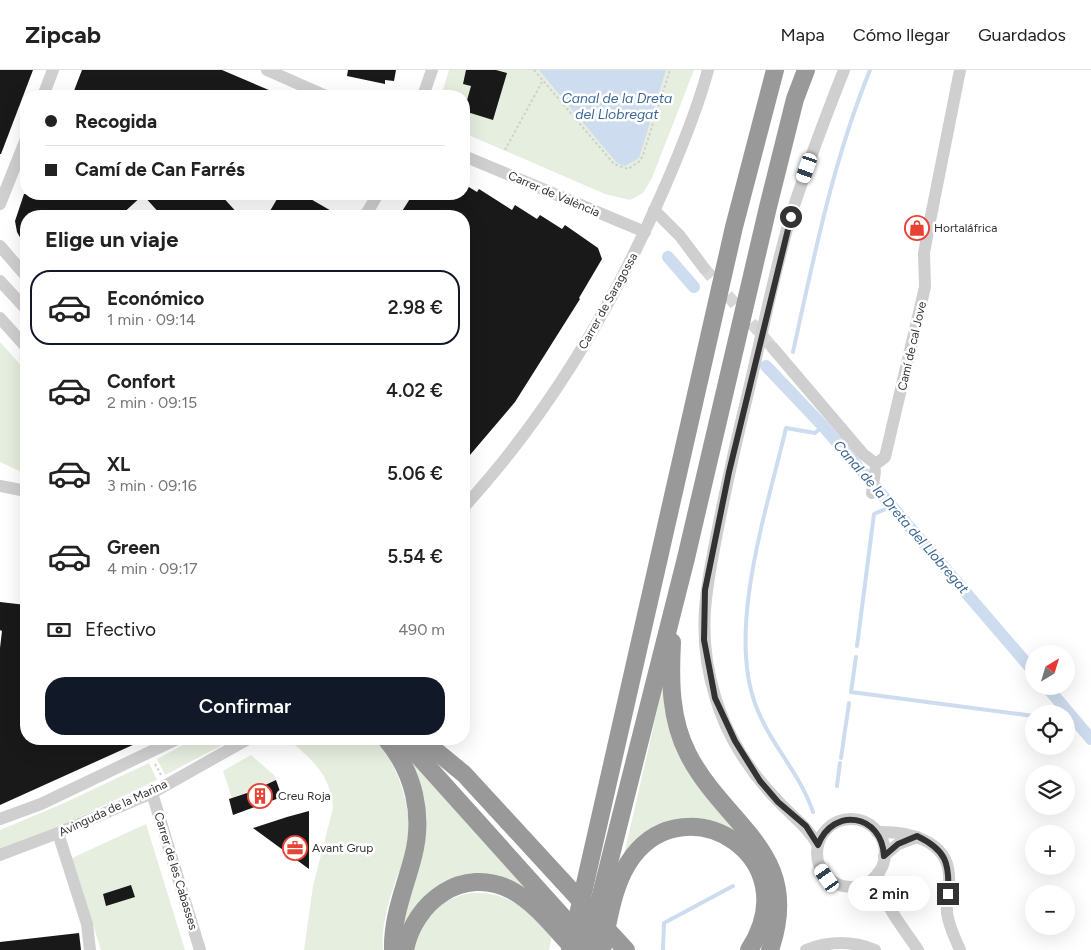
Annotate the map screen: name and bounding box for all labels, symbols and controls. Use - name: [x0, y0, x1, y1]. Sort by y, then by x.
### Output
- text: Zipcab: [25, 20, 101, 49]
- text: Mapa: [780, 24, 825, 46]
- text: Cómo llegar: [853, 24, 950, 46]
- text: Guardados: [978, 24, 1066, 46]
- water label: Canal de la Dreta del Llobregat: [562, 90, 672, 123]
- text: Recogida: [75, 110, 157, 133]
- car: [795, 151, 818, 185]
- text: Camí de Can Farrés: [75, 158, 245, 181]
- street label: Carrer de València: [506, 168, 602, 220]
- route start: [780, 206, 802, 228]
- shop icon: Hortaláfrica: [904, 215, 930, 241]
- place label: Hortaláfrica: [934, 221, 997, 235]
- text: Elige un viaje: [45, 226, 178, 253]
- street label: Carrer de Saragossa: [576, 250, 640, 352]
- icon: car: [47, 285, 92, 330]
- text: Económico: [107, 287, 204, 310]
- text: 2.98 €: [388, 296, 443, 319]
- street label: Camí de cal Jove: [895, 300, 929, 392]
- text: 1 min · 09:14: [107, 310, 196, 329]
- icon: car: [47, 368, 92, 413]
- text: Confort: [107, 370, 176, 393]
- text: 4.02 €: [386, 379, 443, 402]
- text: 2 min · 09:15: [107, 393, 197, 412]
- water label: Canal de la Dreta del Llobregat: [830, 437, 973, 598]
- icon: car: [47, 451, 92, 496]
- text: XL: [107, 453, 130, 476]
- text: 5.06 €: [387, 462, 443, 485]
- text: 3 min · 09:16: [107, 476, 197, 495]
- icon: car: [47, 534, 92, 579]
- text: Green: [107, 536, 160, 559]
- text: 5.54 €: [387, 545, 443, 568]
- text: 4 min · 09:17: [107, 559, 198, 578]
- icon: cash: [45, 616, 73, 644]
- text: Efectivo: [85, 618, 156, 641]
- text: 490 m: [398, 620, 445, 639]
- north arrow: [1025, 645, 1075, 695]
- map controls: [1025, 645, 1075, 935]
- button: Confirmar: [45, 677, 445, 735]
- button: locate: [1025, 705, 1075, 755]
- button: layers: [1025, 765, 1075, 815]
- street label: Avinguda de la Marina: [57, 777, 169, 839]
- building icon: Creu Roja: [247, 783, 273, 809]
- place label: Creu Roja: [278, 789, 331, 803]
- street label: Carrer de les Cabasses: [151, 811, 201, 932]
- button: +: [1025, 825, 1075, 875]
- office icon: Avant Grup: [282, 835, 308, 861]
- place label: Avant Grup: [312, 841, 373, 855]
- car: [812, 861, 841, 895]
- callout: 2 min: [848, 876, 930, 912]
- route end: [937, 883, 959, 905]
- text: 2 min: [869, 884, 909, 903]
- button: −: [1025, 885, 1075, 935]

